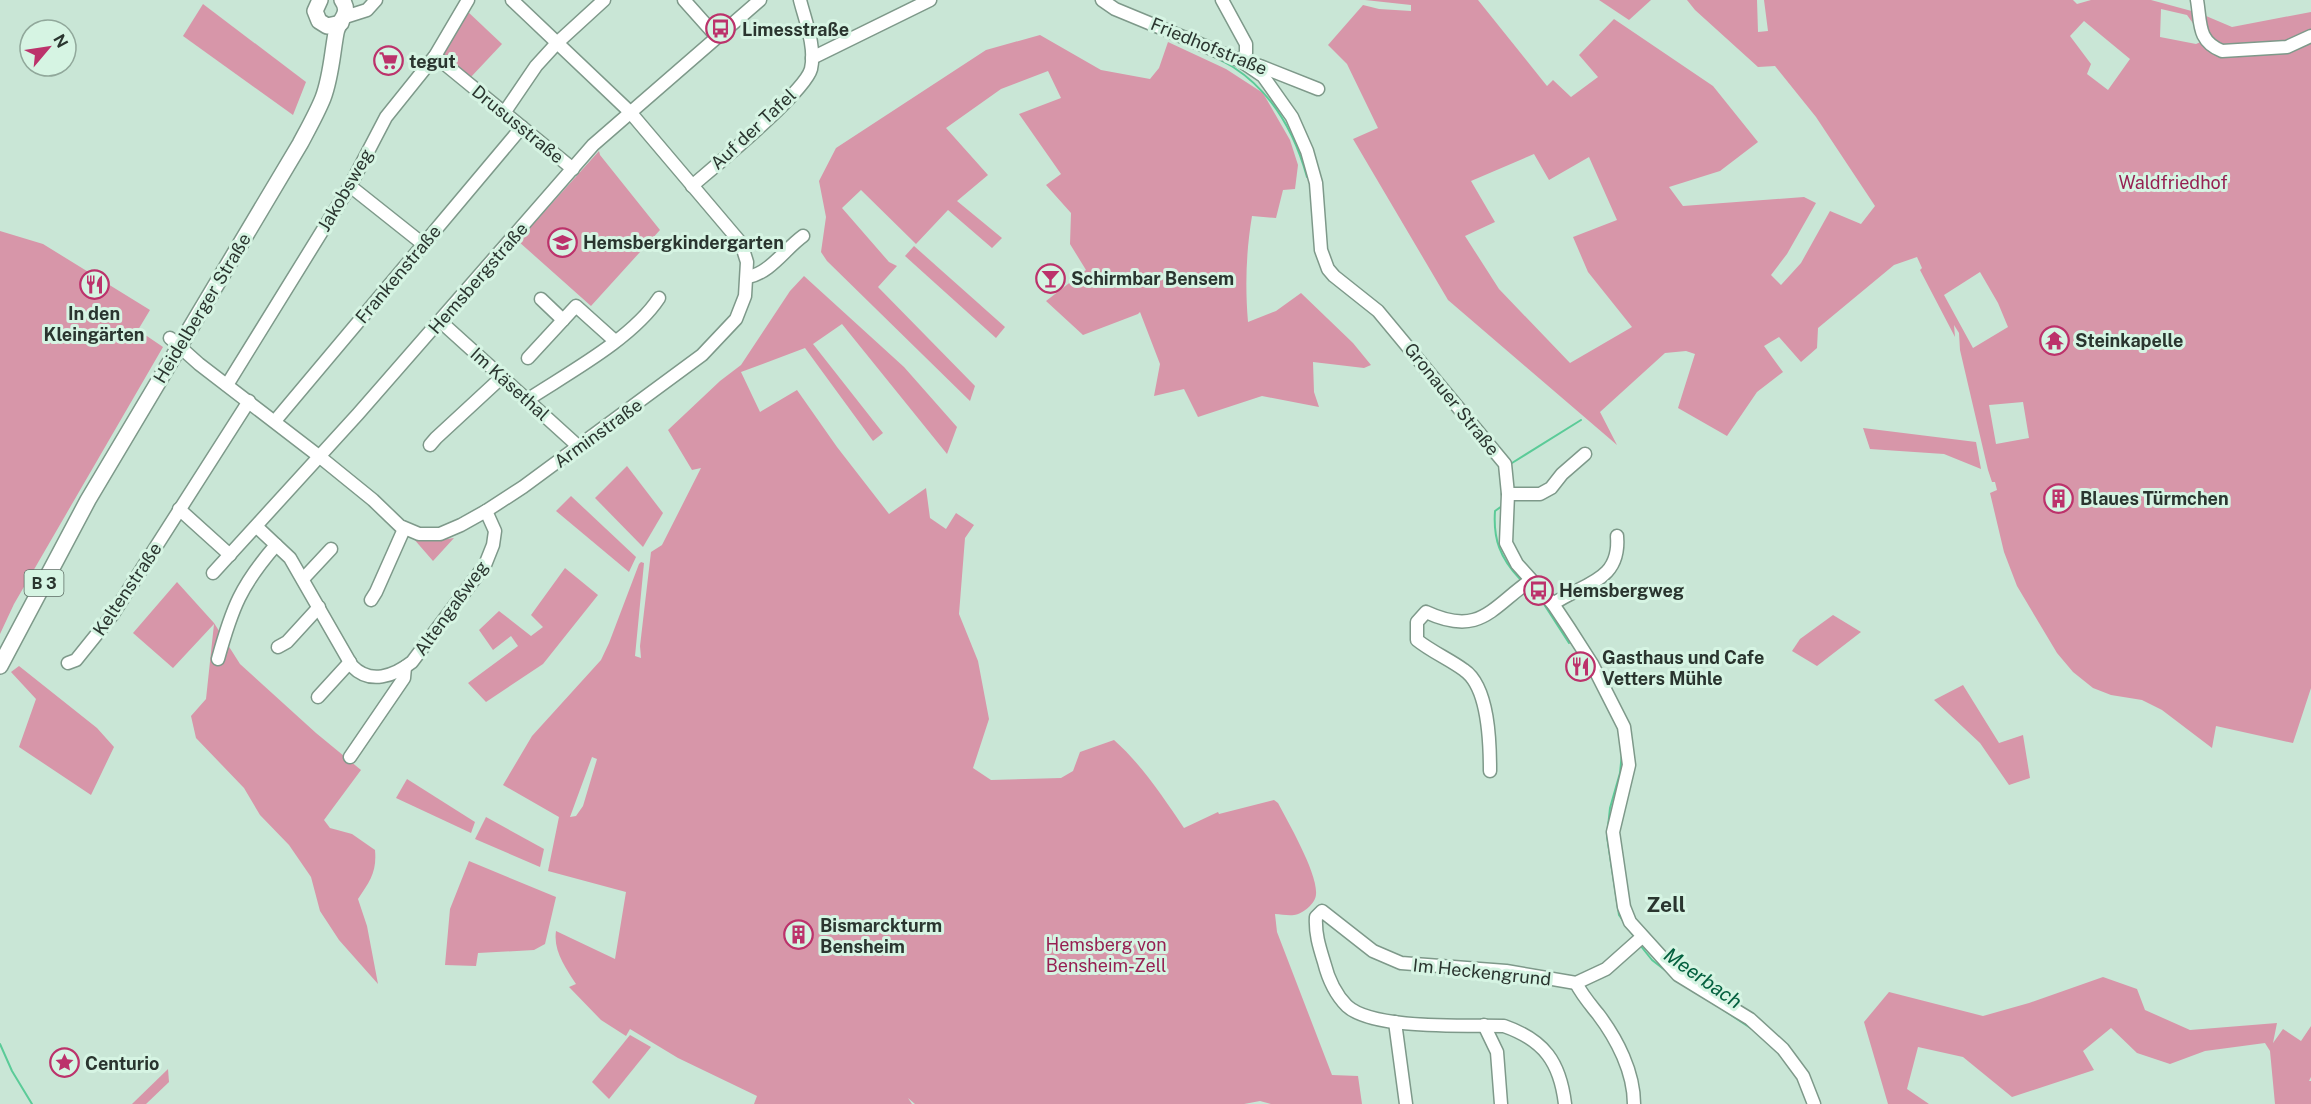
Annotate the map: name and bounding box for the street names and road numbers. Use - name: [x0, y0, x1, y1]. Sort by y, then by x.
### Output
- street label: Friedhofstraße: [1148, 13, 1270, 79]
- street label: Drususstraße: [468, 81, 568, 167]
- street label: Auf der Tafel: [706, 84, 800, 174]
- street label: Jakobsweg: [313, 145, 377, 235]
- street label: Hemsbergstraße: [424, 218, 532, 338]
- street label: Frankenstraße: [351, 221, 445, 327]
- street label: Heidelberger Straße: [149, 229, 255, 387]
- street label: Gronauer Straße: [1400, 338, 1504, 460]
- street label: Im Käsethal: [466, 343, 554, 425]
- street label: Arminstraße: [550, 394, 646, 472]
- street label: Keltenstraße: [88, 539, 166, 639]
- street label: Altengaßweg: [410, 557, 492, 659]
- road number: B 3: [24, 570, 63, 596]
- street label: Im Heckengrund: [1412, 954, 1552, 990]

